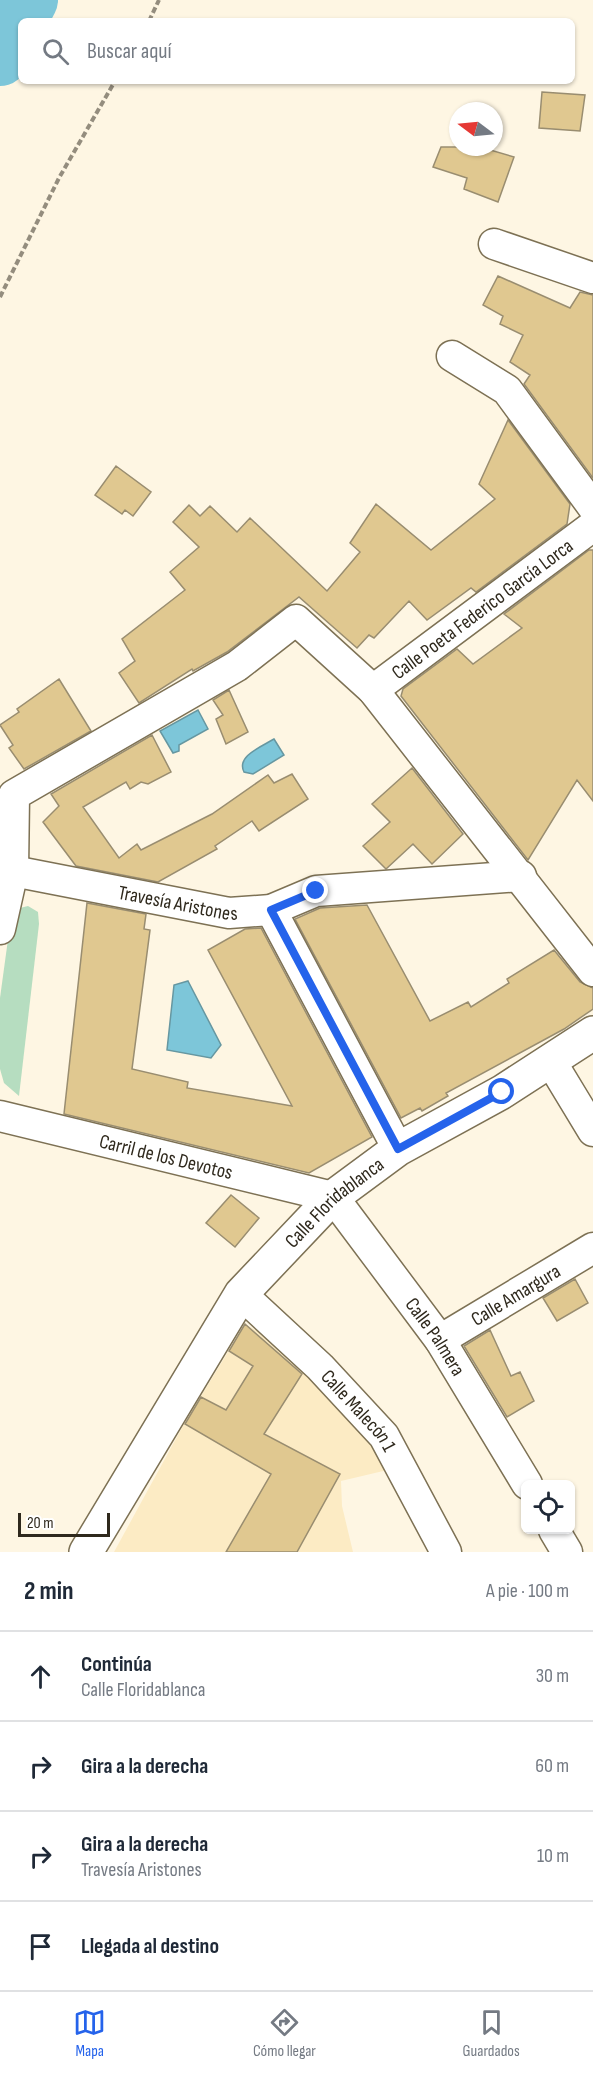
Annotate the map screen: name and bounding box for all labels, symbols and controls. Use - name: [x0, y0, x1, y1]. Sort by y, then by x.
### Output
- search box: [18, 18, 575, 84]
- icon: search: [39, 35, 72, 68]
- text: Buscar aquí: [87, 38, 172, 65]
- north arrow: [449, 102, 503, 156]
- street label: Calle Poeta Federico García Lorca: [387, 534, 578, 685]
- route end: [302, 877, 328, 903]
- street label: Travesía Aristones: [116, 881, 238, 926]
- route start: [488, 1078, 514, 1104]
- street label: Carril de los Devotos: [97, 1130, 235, 1185]
- street label: Calle Floridablanca: [280, 1153, 389, 1253]
- street label: Calle Amargura: [467, 1259, 565, 1332]
- street label: Calle Palmera: [400, 1293, 470, 1380]
- street label: Calle Malecón 1: [315, 1365, 401, 1456]
- map controls: [521, 1480, 575, 1534]
- button: locate: [521, 1480, 575, 1534]
- scale bar: [18, 1510, 110, 1538]
- text: 20 m: [27, 1514, 54, 1533]
- text: 2 min: [24, 1576, 74, 1607]
- text: A pie · 100 m: [486, 1579, 569, 1603]
- text: Continúa: [81, 1651, 152, 1678]
- icon: ahead: [24, 1660, 57, 1693]
- text: 30 m: [536, 1664, 569, 1688]
- text: Calle Floridablanca: [81, 1678, 206, 1702]
- icon: right: [24, 1750, 57, 1783]
- text: Gira a la derecha: [81, 1753, 208, 1780]
- text: 60 m: [535, 1754, 569, 1778]
- text: Gira a la derecha: [81, 1831, 208, 1858]
- icon: right: [24, 1840, 57, 1873]
- text: 10 m: [537, 1844, 569, 1868]
- text: Travesía Aristones: [81, 1858, 202, 1882]
- icon: arrive: [24, 1930, 57, 1963]
- text: Llegada al destino: [81, 1933, 219, 1960]
- tab: Mapa: [73, 2006, 106, 2061]
- tab: Cómo llegar: [253, 2006, 316, 2061]
- tab: Guardados: [463, 2006, 520, 2061]

